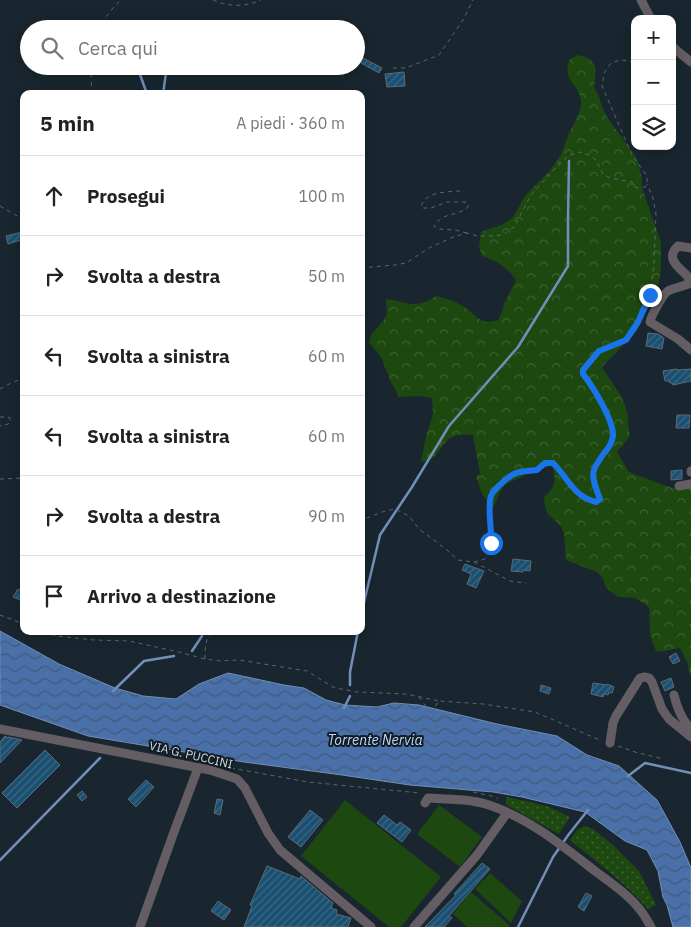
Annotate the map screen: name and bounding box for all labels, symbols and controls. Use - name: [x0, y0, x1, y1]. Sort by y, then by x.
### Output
- map controls: [631, 15, 676, 150]
- button: +: [631, 15, 676, 60]
- search box: [20, 20, 365, 75]
- icon: search: [38, 34, 66, 62]
- text: Cerca qui: [78, 36, 158, 60]
- button: −: [631, 60, 676, 105]
- button: layers: [631, 105, 676, 150]
- text: 5 min: [40, 109, 95, 137]
- text: A piedi · 360 m: [236, 113, 345, 133]
- icon: ahead: [40, 182, 68, 210]
- text: Prosegui: [87, 184, 165, 208]
- text: 100 m: [298, 186, 345, 206]
- icon: right: [40, 262, 68, 290]
- text: Svolta a destra: [87, 264, 220, 288]
- text: 50 m: [308, 266, 345, 286]
- route end: [639, 284, 662, 307]
- icon: left: [40, 342, 68, 370]
- text: Svolta a sinistra: [87, 344, 230, 368]
- text: 60 m: [308, 346, 345, 366]
- icon: left: [40, 422, 68, 450]
- text: Svolta a sinistra: [87, 424, 230, 448]
- text: 60 m: [308, 426, 345, 446]
- icon: right: [40, 502, 68, 530]
- text: Svolta a destra: [87, 504, 220, 528]
- text: 90 m: [308, 506, 345, 526]
- route start: [480, 532, 503, 555]
- icon: arrive: [40, 582, 68, 610]
- text: Arrivo a destinazione: [87, 584, 276, 608]
- water label: Torrente Nervia: [327, 731, 423, 749]
- street label: VIA G. PUCCINI: [148, 738, 235, 771]

